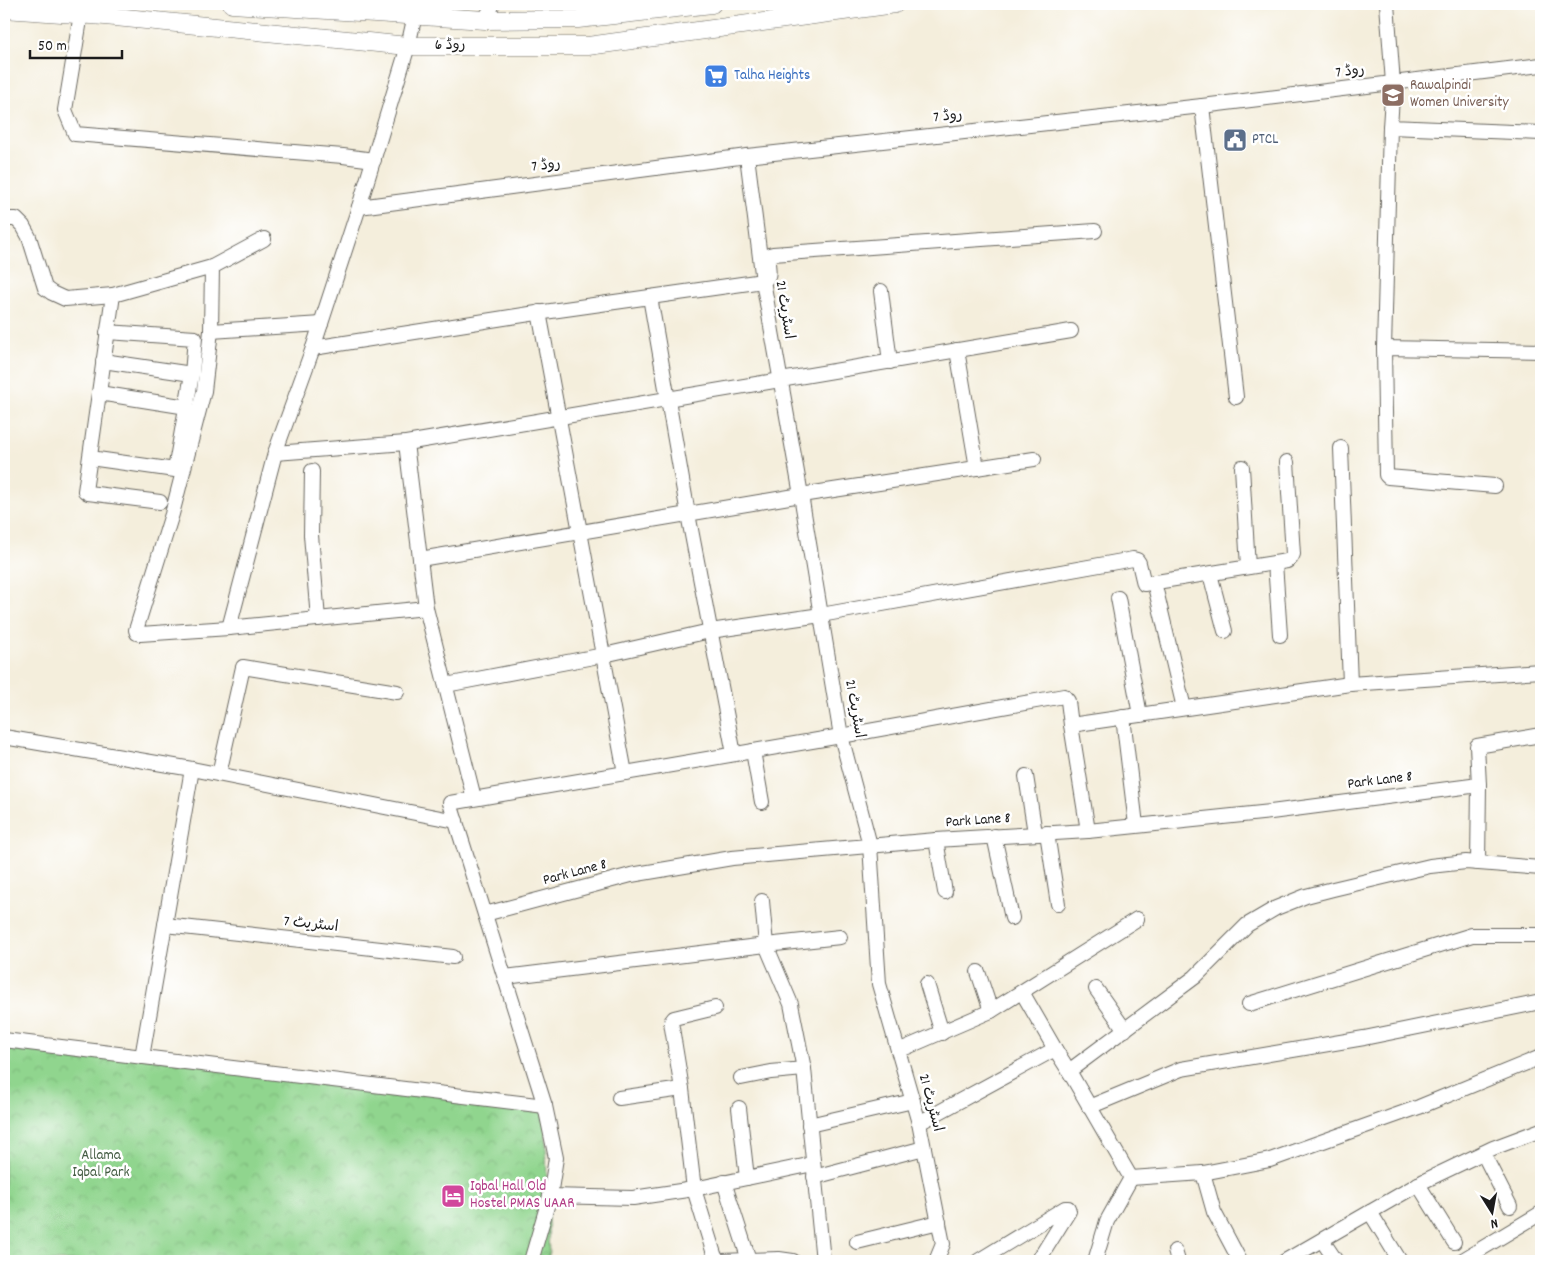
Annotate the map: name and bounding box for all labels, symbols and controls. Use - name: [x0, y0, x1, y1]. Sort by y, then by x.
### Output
- scale bar: [30, 28, 122, 60]
- street label: روڈ 6: [435, 35, 465, 57]
- text: 50 m: [38, 36, 67, 58]
- street label: روڈ 7: [1334, 59, 1366, 85]
- supermarket icon: Talha Heights: [703, 63, 729, 89]
- place label: Talha Heights: [734, 65, 810, 87]
- place label: Rawalpindi Women University: [1410, 75, 1509, 114]
- school or university icon: Rawalpindi Women University: [1380, 82, 1406, 108]
- street label: روڈ 7: [932, 105, 964, 129]
- public building icon: PTCL: [1222, 127, 1248, 153]
- place label: PTCL: [1252, 129, 1278, 151]
- street label: روڈ 7: [530, 153, 562, 179]
- street label: اسٹریٹ 21: [769, 279, 799, 341]
- street label: اسٹریٹ 21: [838, 678, 870, 740]
- street label: Park Lane 8: [1346, 766, 1414, 796]
- street label: Park Lane 8: [945, 808, 1011, 834]
- street label: Park Lane 8: [541, 854, 609, 892]
- street label: اسٹریٹ 7: [283, 911, 339, 939]
- street label: اسٹریٹ 21: [912, 1072, 948, 1134]
- park label: Allama Iqbal Park: [72, 1145, 130, 1184]
- place label: Iqbal Hall Old Hostel PMAS UAAR: [470, 1176, 575, 1215]
- hotel icon: Iqbal Hall Old Hostel PMAS UAAR: [440, 1183, 466, 1209]
- north arrow: [1468, 1188, 1518, 1238]
- text: N: [1489, 1212, 1499, 1233]

